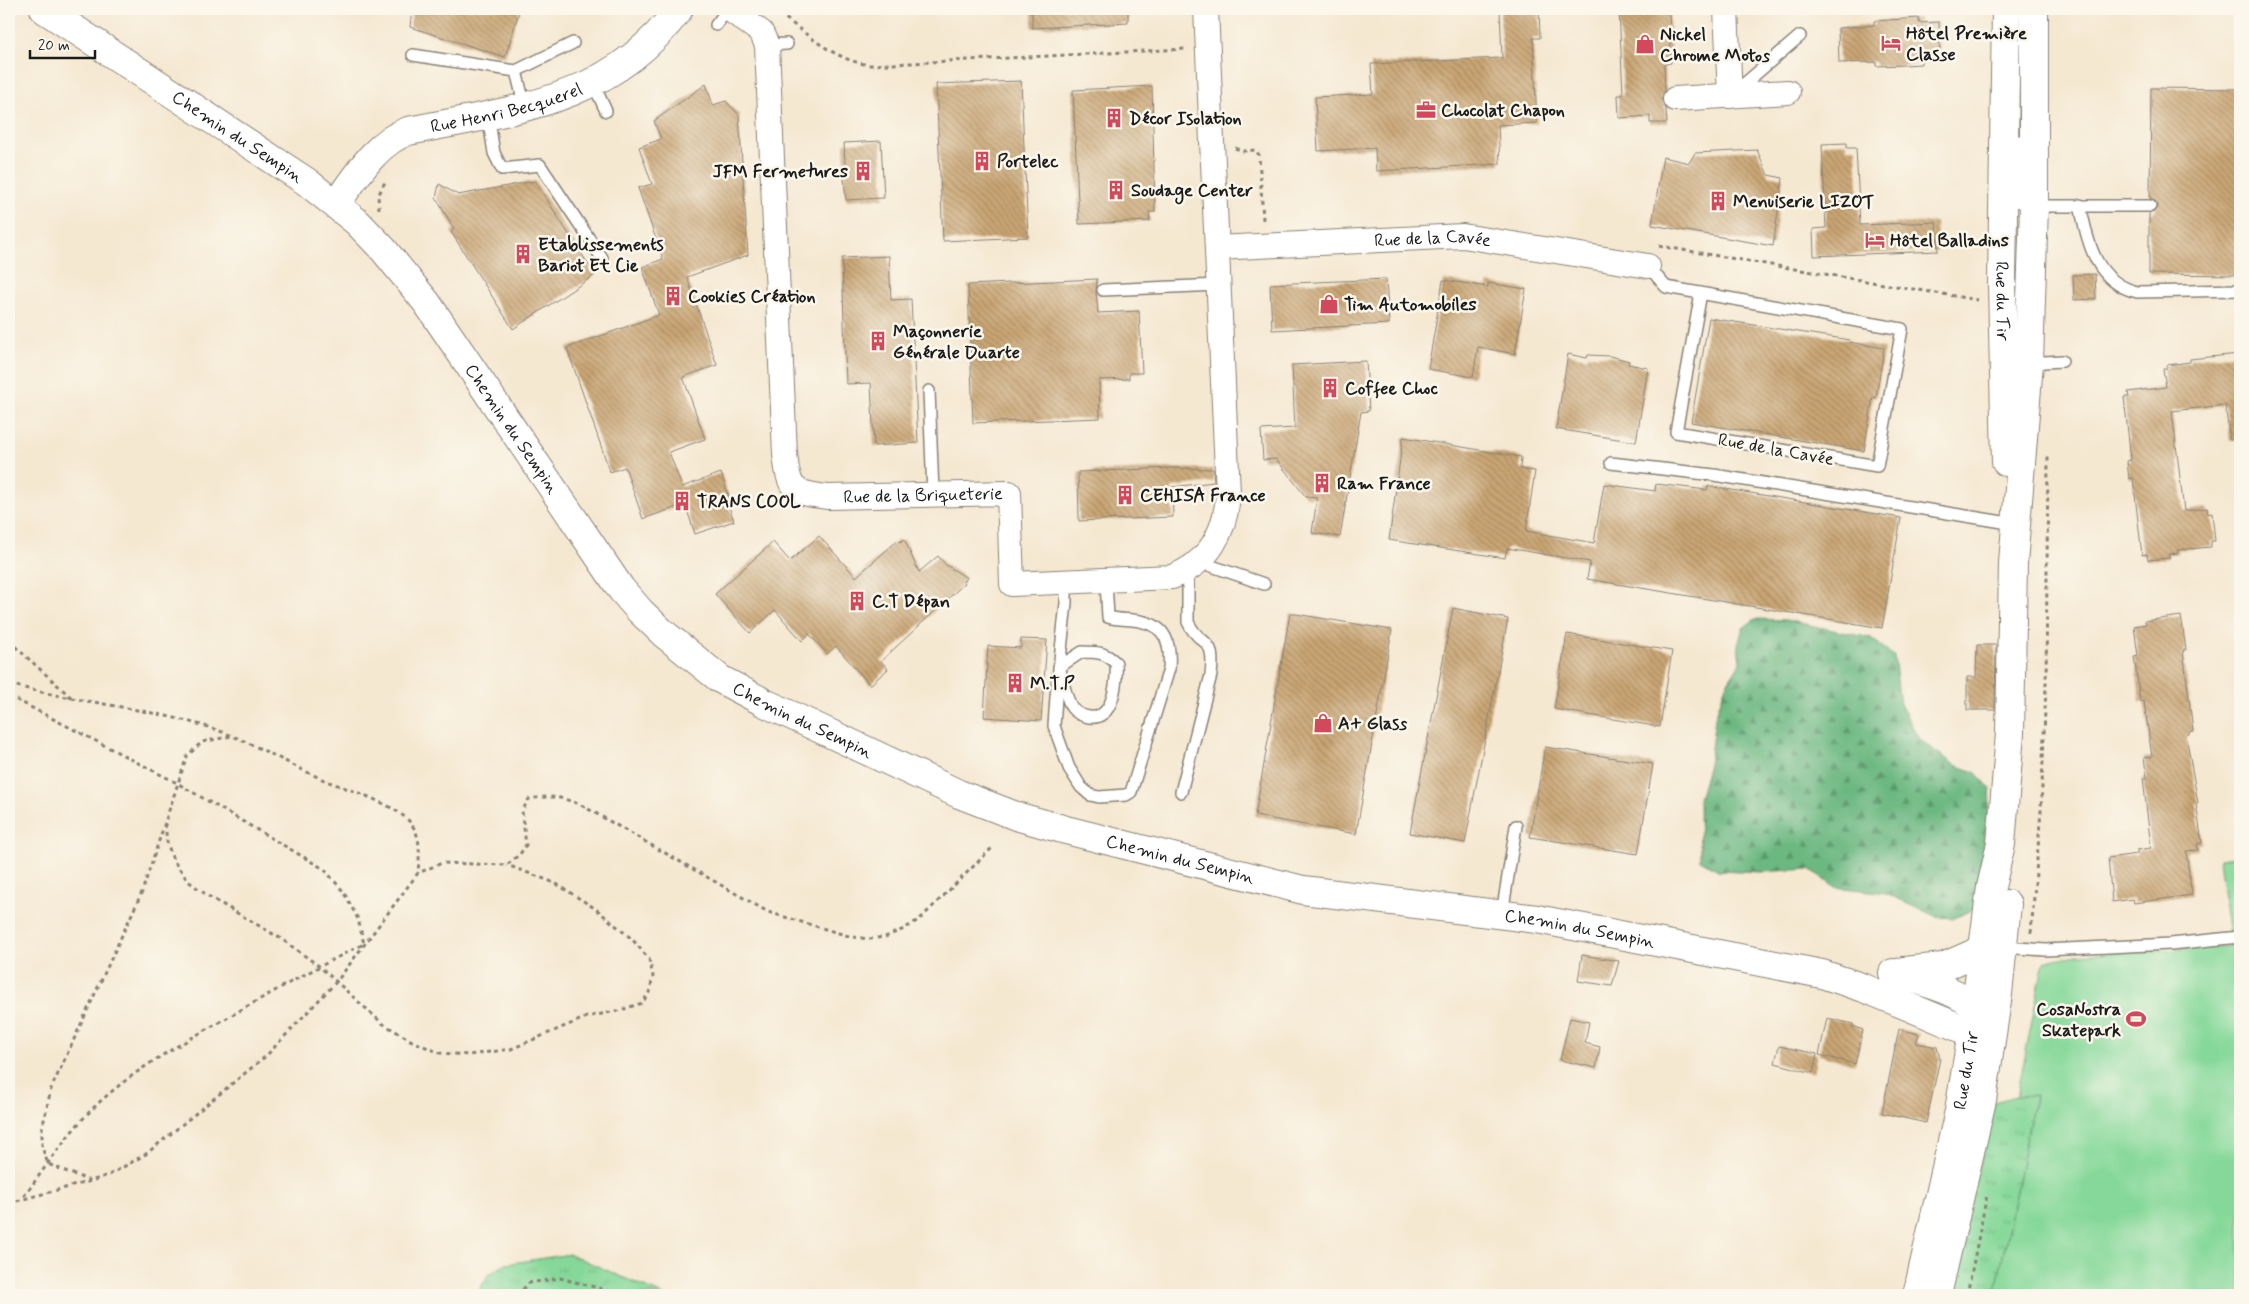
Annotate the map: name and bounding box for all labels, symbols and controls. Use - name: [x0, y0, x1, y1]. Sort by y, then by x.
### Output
- place label: Hôtel Première Classe: [1906, 22, 2027, 67]
- place label: Nickel Chrome Motos: [1660, 23, 1770, 68]
- scale bar: [30, 28, 95, 60]
- hotel icon: Hôtel Première Classe: [1880, 32, 1902, 54]
- shop icon: Nickel Chrome Motos: [1634, 33, 1656, 55]
- text: 20 m: [38, 36, 70, 56]
- street label: Rue Henri Becquerel: [429, 78, 586, 139]
- street label: Chemin du Sempin: [167, 85, 308, 189]
- office icon: Chocolat Chapon: [1415, 99, 1437, 121]
- place label: Chocolat Chapon: [1441, 99, 1565, 123]
- building icon: Décor Isolation: [1103, 107, 1125, 129]
- place label: Décor Isolation: [1129, 107, 1242, 131]
- building icon: Portelec: [971, 150, 993, 172]
- place label: Portelec: [997, 150, 1059, 174]
- place label: JFM Fermetures: [713, 160, 848, 184]
- building icon: JFM Fermetures: [852, 160, 874, 182]
- building icon: Soudage Center: [1105, 179, 1127, 201]
- place label: Soudage Center: [1131, 179, 1253, 205]
- building icon: Menuiserie LIZOT: [1707, 190, 1729, 212]
- place label: Menuiserie LIZOT: [1733, 190, 1874, 214]
- street label: Rue de la Cavée: [1374, 225, 1493, 253]
- hotel icon: Hôtel Balladins: [1864, 229, 1886, 251]
- place label: Hôtel Balladins: [1890, 229, 2009, 253]
- place label: Etablissements Bariot Et Cie: [538, 233, 664, 278]
- building icon: Etablissements Bariot Et Cie: [512, 243, 534, 265]
- street label: Rue du Tir: [1989, 261, 2014, 342]
- building icon: Cookies Création: [662, 285, 684, 307]
- place label: Cookies Création: [688, 285, 816, 309]
- shop icon: Tim Automobiles: [1318, 293, 1340, 315]
- place label: Tim Automobiles: [1344, 293, 1477, 317]
- place label: Maçonnerie Générale Duarte: [893, 320, 1020, 365]
- building icon: Maçonnerie Générale Duarte: [867, 330, 889, 352]
- street label: Chemin du Sempin: [459, 360, 564, 499]
- building icon: Coffee Choc: [1319, 377, 1341, 399]
- place label: Coffee Choc: [1345, 377, 1438, 401]
- street label: Rue de la Cavée: [1716, 428, 1836, 472]
- building icon: Ram France: [1311, 472, 1333, 494]
- place label: Ram France: [1337, 472, 1431, 496]
- street label: Rue de la Briqueterie: [843, 482, 1003, 510]
- building icon: CEHISA France: [1114, 484, 1136, 506]
- place label: CEHISA France: [1140, 484, 1266, 508]
- building icon: TRANS COOL: [671, 490, 693, 512]
- place label: TRANS COOL: [697, 490, 801, 514]
- building icon: C.T Dépan: [846, 590, 868, 612]
- place label: C.T Dépan: [872, 590, 950, 614]
- building icon: M.T.P: [1004, 672, 1026, 694]
- place label: M.T.P: [1030, 672, 1075, 696]
- street label: Chemin du Sempin: [728, 677, 876, 765]
- shop icon: A+ Glass: [1312, 712, 1334, 734]
- place label: A+ Glass: [1338, 712, 1407, 736]
- street label: Chemin du Sempin: [1103, 830, 1257, 890]
- street label: Chemin du Sempin: [1503, 904, 1657, 954]
- place label: CosaNostra Skatepark: [2036, 998, 2121, 1043]
- sports icon: CosaNostra Skatepark: [2125, 1008, 2147, 1030]
- street label: Rue du Tir: [1948, 1029, 1985, 1112]

